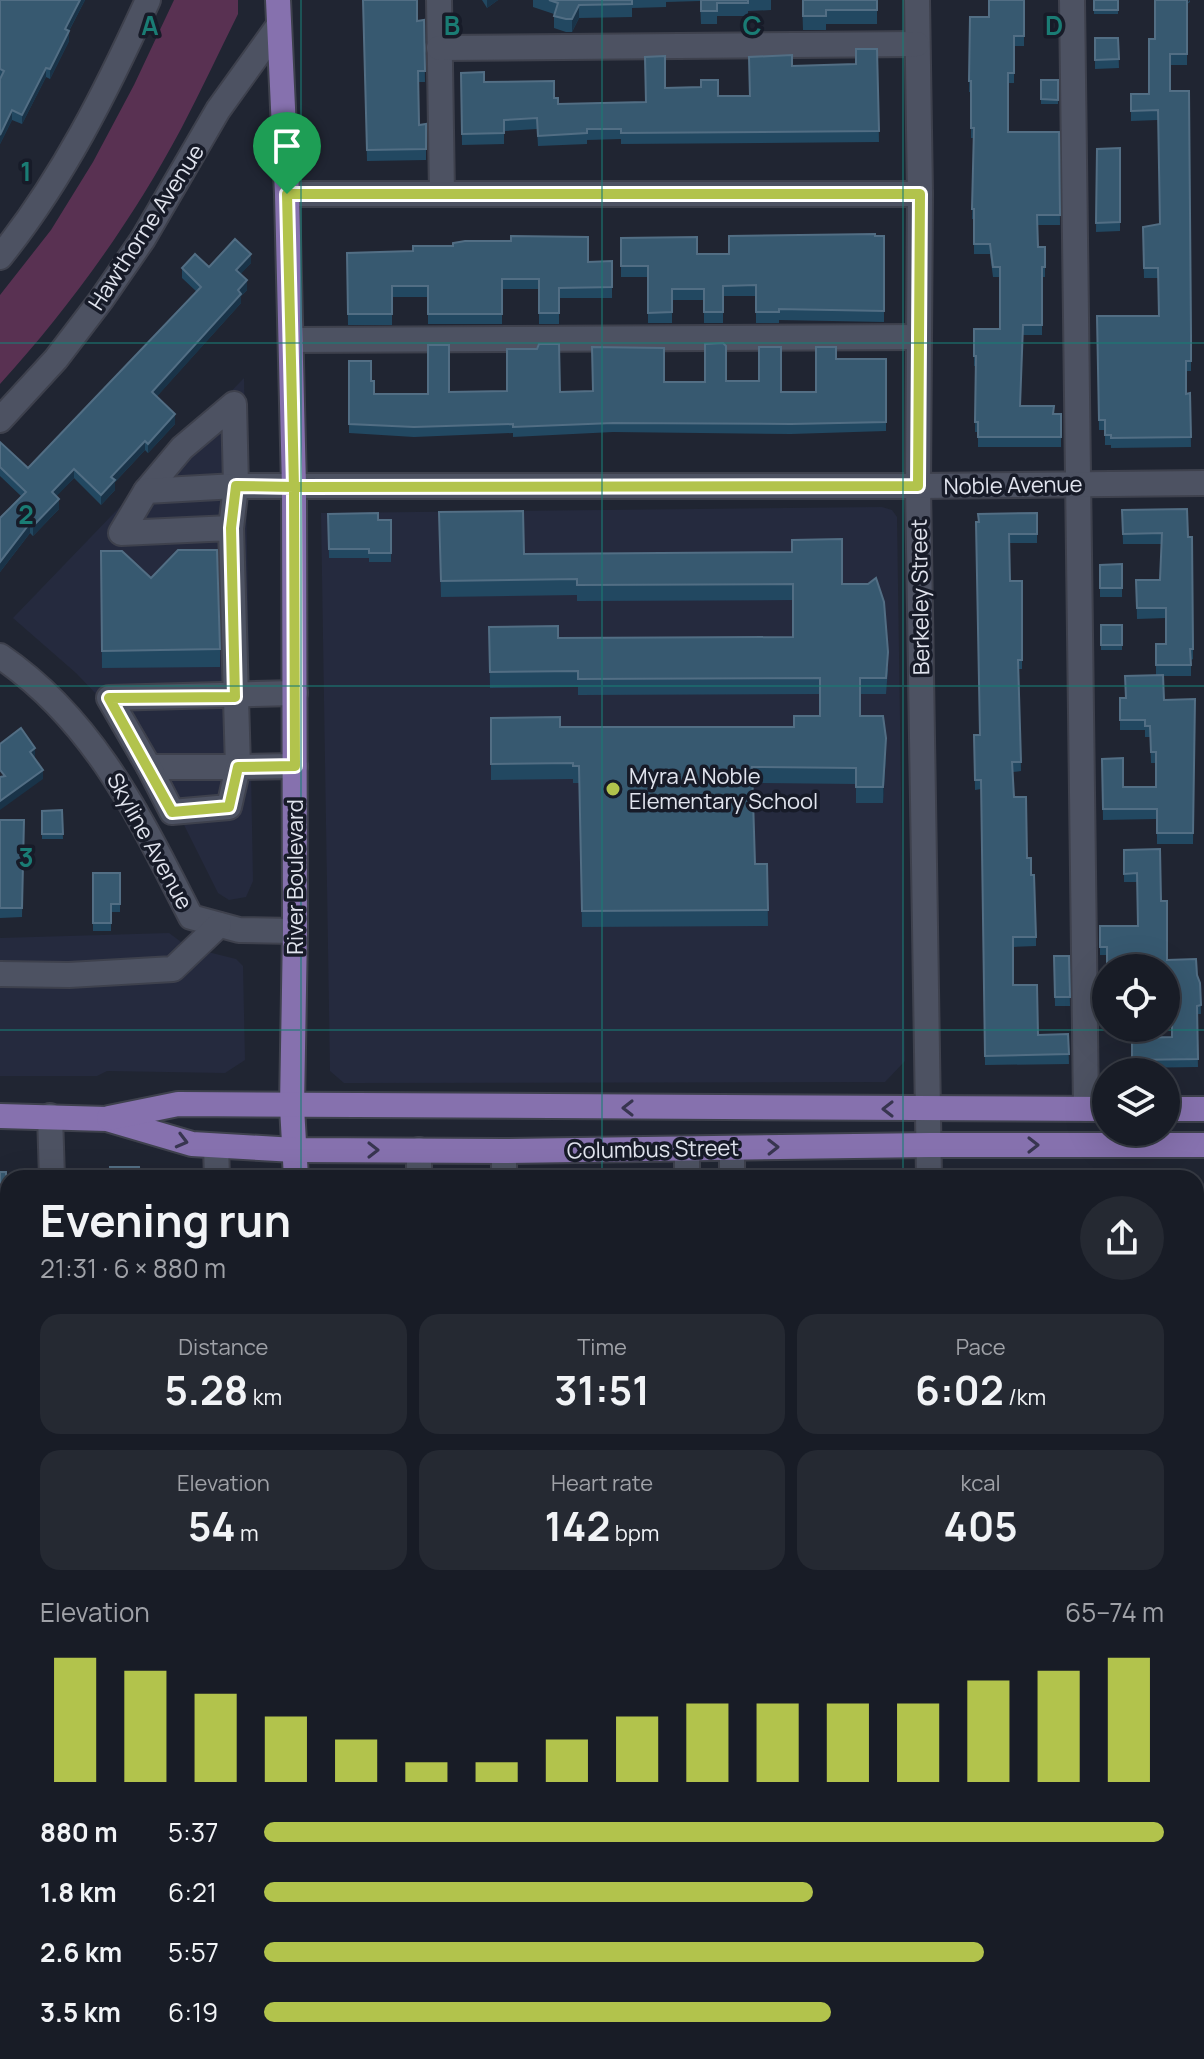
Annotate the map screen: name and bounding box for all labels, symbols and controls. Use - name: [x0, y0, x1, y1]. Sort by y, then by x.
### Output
- text: A: [141, 7, 159, 43]
- text: B: [444, 7, 460, 43]
- text: C: [742, 7, 762, 43]
- text: D: [1045, 7, 1063, 43]
- pin: [253, 112, 321, 194]
- icon: arrive: [265, 124, 309, 168]
- street label: Hawthorne Avenue: [81, 138, 211, 316]
- text: 1: [20, 153, 32, 189]
- street label: Noble Avenue: [943, 469, 1083, 501]
- text: 2: [18, 496, 34, 532]
- street label: Berkeley Street: [904, 518, 936, 675]
- place label: Myra A Noble Elementary School: [629, 761, 818, 816]
- street label: Skyline Avenue: [100, 767, 200, 915]
- marker: Myra A Noble Elementary School: [604, 780, 622, 798]
- street label: River Boulevard: [280, 799, 310, 955]
- text: 3: [18, 839, 34, 875]
- map controls: [1092, 954, 1180, 1146]
- button: locate: [1092, 954, 1180, 1042]
- button: layers: [1092, 1058, 1180, 1146]
- one-way arrow: [621, 1099, 634, 1117]
- one-way arrow: [881, 1100, 894, 1118]
- one-way arrow: [174, 1132, 188, 1148]
- street label: Columbus Street: [567, 1132, 740, 1166]
- one-way arrow: [1027, 1136, 1040, 1154]
- one-way arrow: [767, 1139, 780, 1156]
- one-way arrow: [367, 1141, 380, 1159]
- text: Evening run: [40, 1190, 291, 1250]
- button: share: [1080, 1196, 1164, 1280]
- text: 21:31 · 6 × 880 m: [40, 1250, 226, 1286]
- text: Distance: [178, 1332, 268, 1362]
- text: Time: [577, 1332, 627, 1362]
- text: Pace: [956, 1332, 1006, 1362]
- text: 5.28: [164, 1362, 248, 1417]
- text: 31:51: [554, 1362, 650, 1417]
- text: 6:02: [915, 1362, 1004, 1417]
- text: km: [248, 1382, 282, 1412]
- text: /km: [1004, 1382, 1046, 1412]
- text: Elevation: [177, 1468, 270, 1498]
- text: Heart rate: [551, 1468, 653, 1498]
- text: kcal: [961, 1468, 1001, 1498]
- text: 54: [188, 1498, 236, 1553]
- text: 142: [545, 1498, 610, 1553]
- text: 405: [944, 1498, 1018, 1553]
- text: m: [236, 1518, 259, 1548]
- text: bpm: [610, 1518, 659, 1548]
- text: Elevation: [40, 1594, 150, 1630]
- text: 65–74 m: [1065, 1594, 1164, 1630]
- text: 880 m: [40, 1814, 118, 1850]
- text: 5:37: [168, 1814, 218, 1850]
- text: 1.8 km: [40, 1874, 117, 1910]
- text: 6:21: [168, 1874, 217, 1910]
- text: 2.6 km: [40, 1934, 122, 1970]
- text: 5:57: [168, 1934, 219, 1970]
- text: 3.5 km: [40, 1994, 121, 2030]
- text: 6:19: [168, 1994, 218, 2030]

